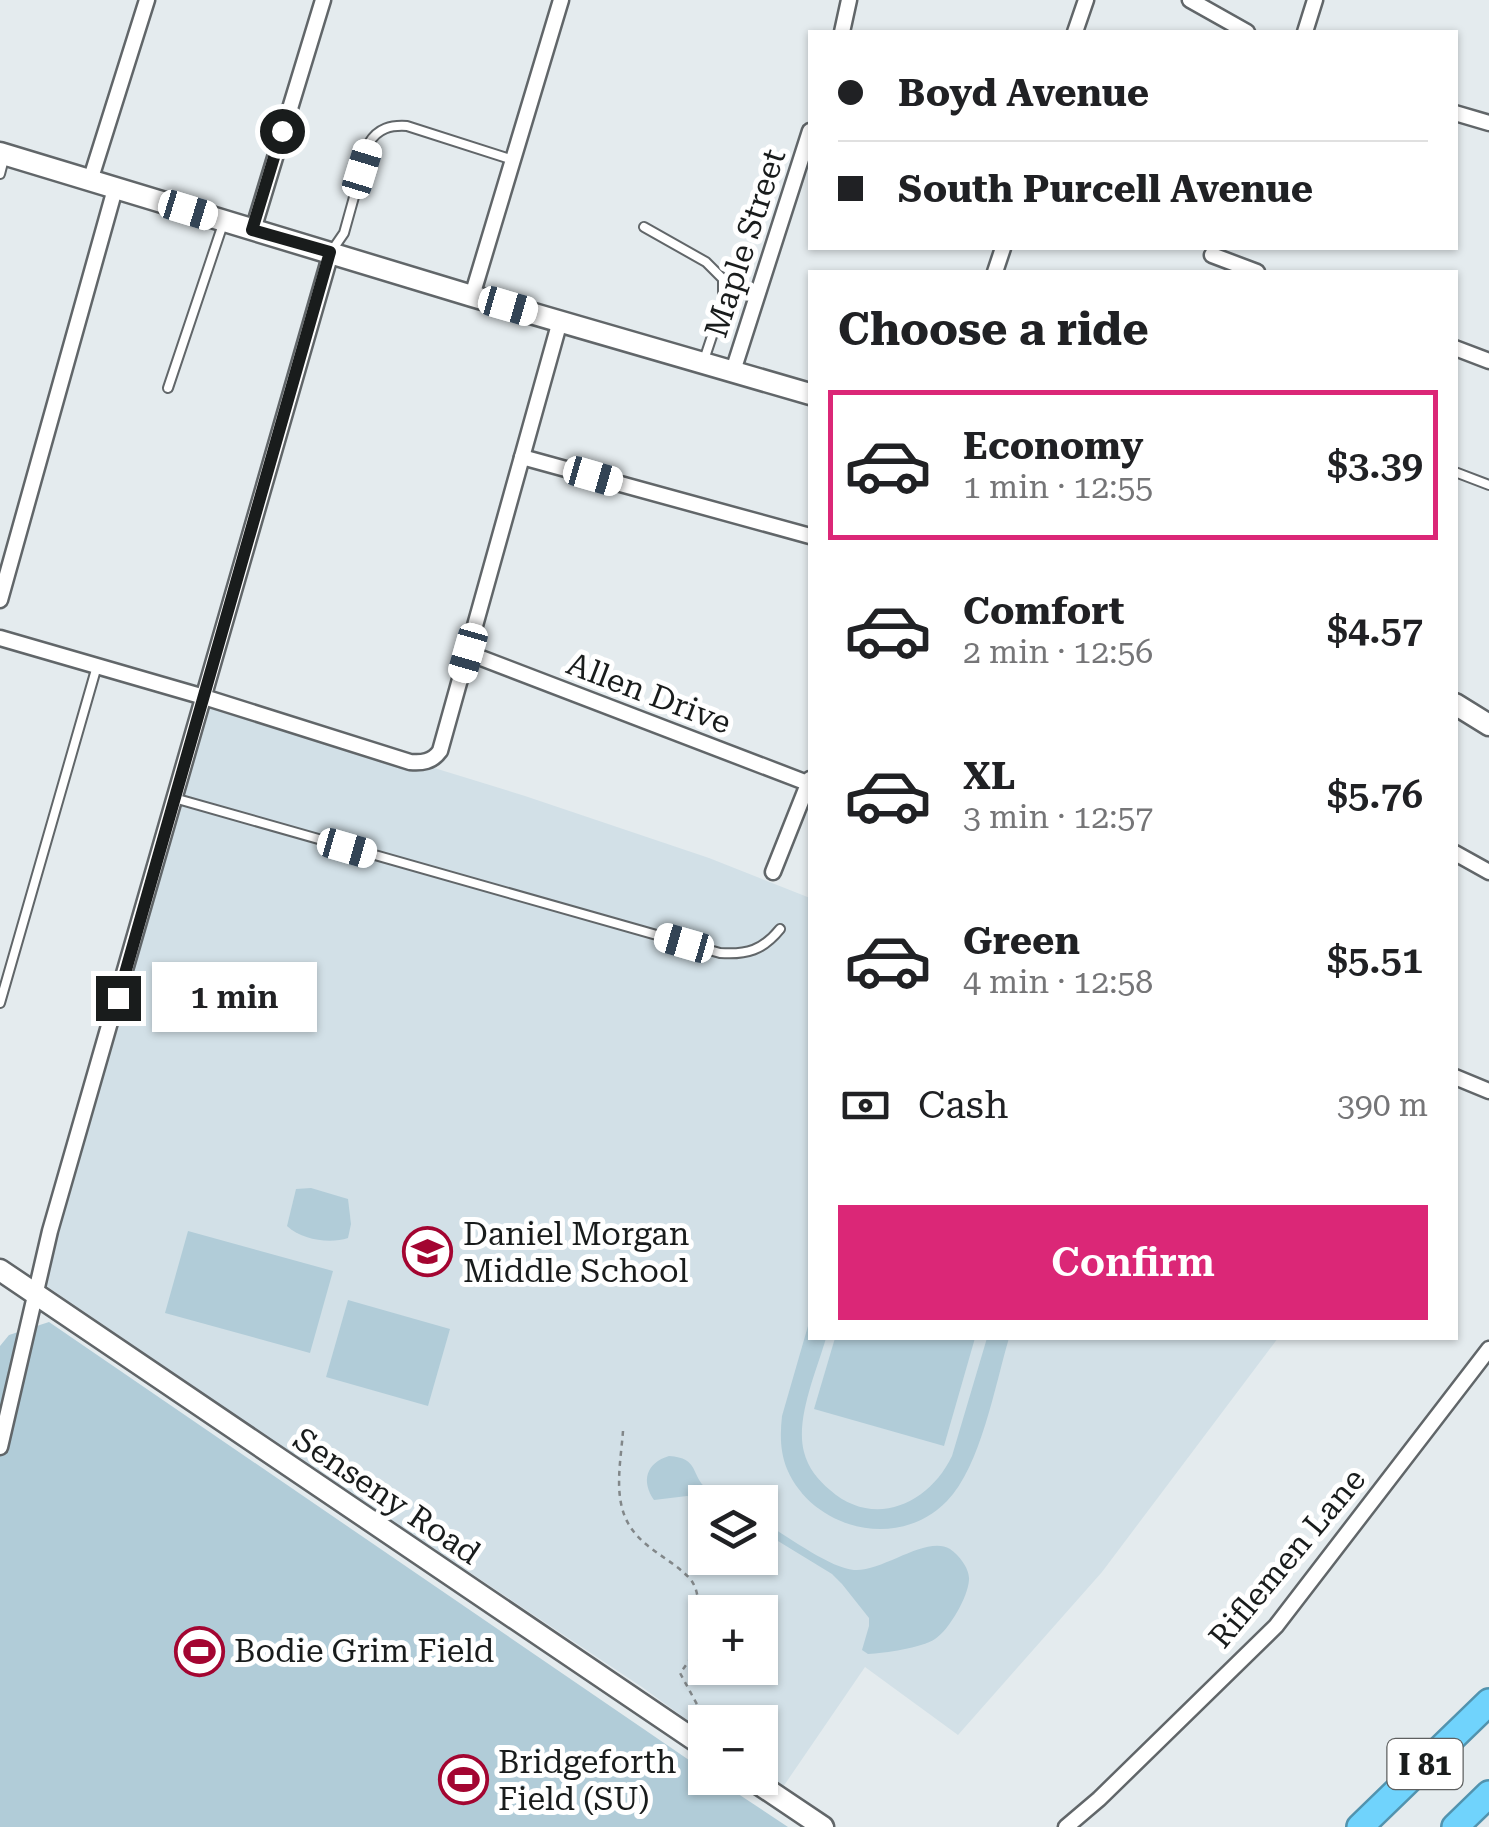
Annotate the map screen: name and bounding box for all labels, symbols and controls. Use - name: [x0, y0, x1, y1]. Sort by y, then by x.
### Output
- text: Boyd Avenue: [898, 71, 1149, 115]
- route start: [260, 109, 305, 154]
- car: [339, 136, 385, 202]
- street label: Maple Street: [697, 144, 793, 342]
- text: South Purcell Avenue: [898, 167, 1313, 211]
- car: [155, 187, 221, 233]
- car: [475, 283, 541, 329]
- text: Choose a ride: [838, 303, 1149, 356]
- icon: car: [843, 420, 933, 510]
- text: Economy: [963, 424, 1143, 468]
- text: $3.39: [1327, 443, 1423, 487]
- car: [560, 453, 626, 499]
- text: 1 min · 12:55: [963, 468, 1153, 506]
- icon: car: [843, 585, 933, 675]
- text: Comfort: [963, 589, 1124, 633]
- text: $4.57: [1327, 608, 1423, 652]
- car: [445, 620, 491, 686]
- text: 2 min · 12:56: [963, 633, 1153, 671]
- street label: Allen Drive: [562, 644, 736, 742]
- icon: car: [843, 750, 933, 840]
- text: XL: [963, 754, 1015, 798]
- text: $5.76: [1327, 773, 1423, 817]
- text: 3 min · 12:57: [963, 798, 1153, 836]
- car: [314, 825, 380, 871]
- icon: car: [843, 915, 933, 1005]
- text: Green: [963, 919, 1080, 963]
- car: [651, 920, 717, 966]
- text: $5.51: [1327, 938, 1423, 982]
- callout: 1 min: [153, 963, 318, 1033]
- text: 4 min · 12:58: [963, 963, 1153, 1001]
- route end: [96, 976, 141, 1021]
- text: 1 min: [190, 978, 279, 1016]
- icon: cash: [838, 1078, 893, 1133]
- text: Cash: [918, 1083, 1008, 1127]
- text: 390 m: [1337, 1086, 1428, 1124]
- button: Confirm: [838, 1205, 1428, 1320]
- place label: Daniel Morgan Middle School: [463, 1215, 689, 1290]
- school or university icon: Daniel Morgan Middle School: [402, 1226, 454, 1278]
- street label: Senseny Road: [286, 1420, 488, 1572]
- street label: Riflemen Lane: [1201, 1461, 1373, 1655]
- map controls: [688, 1485, 778, 1795]
- button: layers: [688, 1485, 778, 1575]
- button: +: [688, 1595, 778, 1685]
- sports icon: Bodie Grim Field: [173, 1625, 225, 1677]
- place label: Bodie Grim Field: [234, 1632, 494, 1670]
- button: −: [688, 1705, 778, 1795]
- road number: I 81: [1388, 1739, 1462, 1789]
- place label: Bridgeforth Field (SU): [498, 1743, 676, 1818]
- sports icon: Bridgeforth Field (SU): [437, 1754, 489, 1806]

